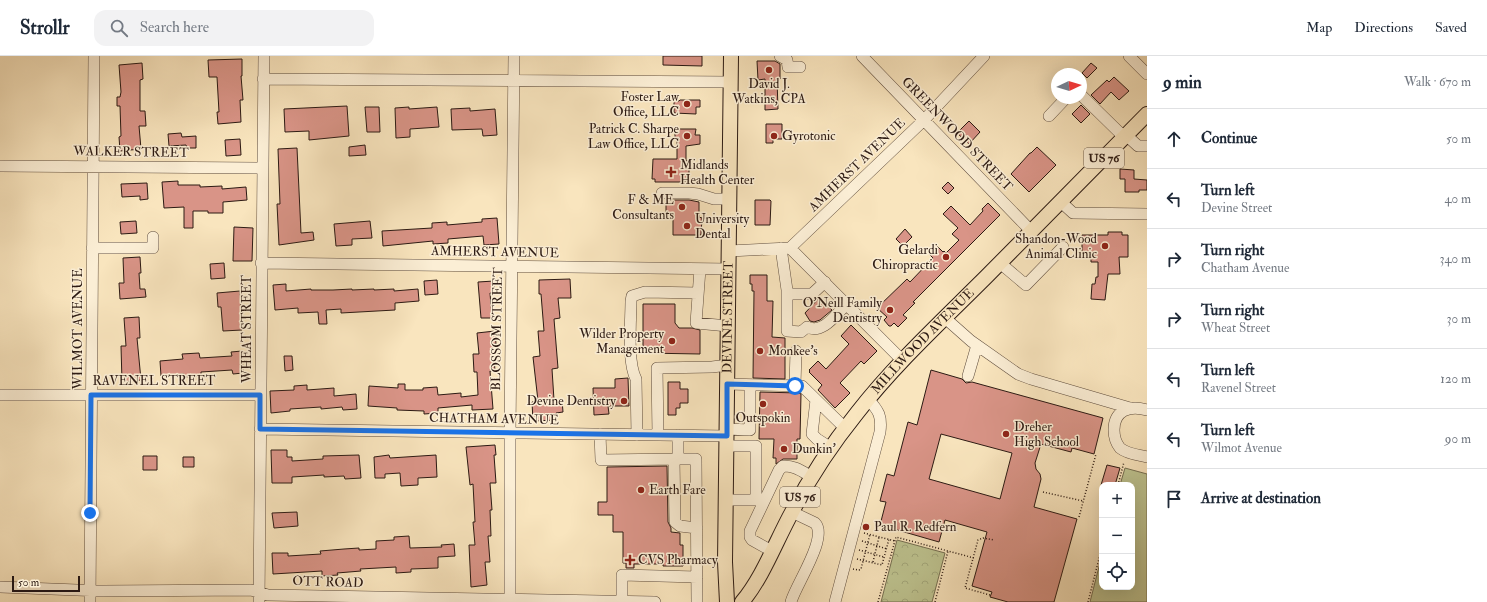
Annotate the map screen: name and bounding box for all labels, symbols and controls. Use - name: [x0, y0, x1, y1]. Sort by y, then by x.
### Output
- search box: [94, 10, 374, 46]
- text: Strollr: [20, 16, 70, 40]
- icon: search: [108, 17, 130, 39]
- text: Search here: [140, 18, 209, 37]
- text: Map: [1306, 19, 1332, 36]
- text: Directions: [1354, 19, 1413, 36]
- text: Saved: [1435, 19, 1467, 36]
- marker: David J. Watkins, CPA: [764, 65, 774, 75]
- north arrow: [1051, 68, 1087, 104]
- text: 9 min: [1163, 72, 1202, 93]
- street label: GREENWOOD STREET: [898, 74, 1016, 195]
- text: Walk · 670 m: [1404, 74, 1471, 90]
- place label: David J. Watkins, CPA: [731, 76, 806, 107]
- place label: Foster Law Office, LLC: [613, 89, 680, 120]
- marker: Foster Law Office, LLC: [682, 99, 692, 109]
- street label: AMHERST AVENUE: [805, 115, 908, 216]
- place label: Patrick C. Sharpe Law Office, LLC: [588, 121, 680, 152]
- place label: Gyrotonic: [782, 128, 835, 145]
- icon: ahead: [1163, 128, 1185, 150]
- text: Continue: [1201, 129, 1257, 148]
- marker: Patrick C. Sharpe Law Office, LLC: [682, 131, 692, 141]
- marker: Gyrotonic: [769, 131, 779, 141]
- text: 50 m: [1446, 131, 1471, 147]
- street label: WALKER STREET: [72, 143, 189, 161]
- road number: US 76: [1084, 148, 1124, 168]
- place label: Midlands Health Center: [680, 157, 755, 188]
- marker: Midlands Health Center: [665, 166, 677, 178]
- text: Turn left: [1201, 181, 1255, 200]
- icon: left: [1163, 188, 1185, 210]
- text: 40 m: [1445, 191, 1471, 207]
- place label: F & ME Consultants: [612, 192, 675, 223]
- text: Devine Street: [1201, 200, 1272, 216]
- marker: F & ME Consultants: [677, 202, 687, 212]
- place label: University Dental: [695, 211, 750, 242]
- marker: University Dental: [682, 221, 692, 231]
- place label: Shandon-Wood Animal Clinic: [1015, 231, 1098, 262]
- marker: Shandon-Wood Animal Clinic: [1100, 241, 1110, 251]
- text: Turn right: [1201, 241, 1264, 260]
- place label: Gelardi Chiropractic: [872, 242, 939, 274]
- street label: AMHERST AVENUE: [430, 243, 559, 261]
- icon: right: [1163, 248, 1185, 270]
- text: 340 m: [1440, 251, 1471, 267]
- marker: Gelardi Chiropractic: [941, 252, 951, 262]
- street label: DEVINE STREET: [719, 260, 737, 373]
- text: Chatham Avenue: [1201, 260, 1290, 276]
- street label: BLOSSOM STREET: [488, 267, 506, 391]
- street label: WILMOT AVENUE: [70, 268, 86, 391]
- street label: WHEAT STREET: [239, 275, 255, 384]
- street label: MILLWOOD AVENUE: [868, 285, 978, 397]
- place label: O'Neill Family Dentistry: [803, 295, 882, 327]
- text: Turn right: [1201, 301, 1264, 320]
- marker: O'Neill Family Dentistry: [885, 305, 895, 315]
- icon: right: [1163, 308, 1185, 330]
- text: 30 m: [1447, 311, 1471, 327]
- text: Wheat Street: [1201, 320, 1270, 336]
- place label: Wilder Property Management: [578, 326, 664, 357]
- marker: Wilder Property Management: [667, 336, 677, 346]
- place label: Monkee's: [768, 343, 818, 359]
- marker: Monkee's: [755, 346, 765, 356]
- text: Turn left: [1201, 361, 1255, 380]
- icon: left: [1163, 368, 1185, 390]
- text: 120 m: [1440, 371, 1471, 387]
- street label: RAVENEL STREET: [92, 373, 216, 389]
- route start: [786, 377, 804, 395]
- text: Ravenel Street: [1201, 380, 1276, 396]
- place label: Devine Dentistry: [526, 393, 616, 410]
- marker: Devine Dentistry: [619, 396, 629, 406]
- marker: Outspokin: [758, 399, 768, 409]
- street label: CHATHAM AVENUE: [429, 410, 559, 428]
- place label: Outspokin: [735, 410, 791, 427]
- place label: Dreher High School: [1014, 419, 1080, 450]
- text: Turn left: [1201, 421, 1255, 440]
- icon: left: [1163, 428, 1185, 450]
- marker: Dreher High School: [1001, 429, 1011, 439]
- text: 90 m: [1445, 431, 1471, 447]
- text: Wilmot Avenue: [1201, 440, 1282, 456]
- place label: Dunkin': [792, 441, 836, 457]
- marker: Dunkin': [779, 444, 789, 454]
- place label: Earth Fare: [649, 482, 706, 498]
- map controls: [1099, 482, 1135, 590]
- button: +: [1099, 482, 1135, 518]
- marker: Earth Fare: [636, 485, 646, 495]
- road number: US 76: [780, 487, 820, 507]
- icon: arrive: [1163, 488, 1185, 510]
- text: Arrive at destination: [1201, 489, 1321, 508]
- route end: [81, 504, 99, 522]
- button: −: [1099, 518, 1135, 554]
- place label: Paul R. Redfern: [874, 519, 957, 535]
- marker: Paul R. Redfern: [861, 522, 871, 532]
- place label: CVS Pharmacy: [638, 552, 718, 569]
- button: locate: [1099, 554, 1135, 590]
- marker: CVS Pharmacy: [625, 555, 635, 565]
- street label: OTT ROAD: [292, 573, 364, 591]
- scale bar: [12, 574, 80, 593]
- text: 50 m: [18, 576, 39, 589]

